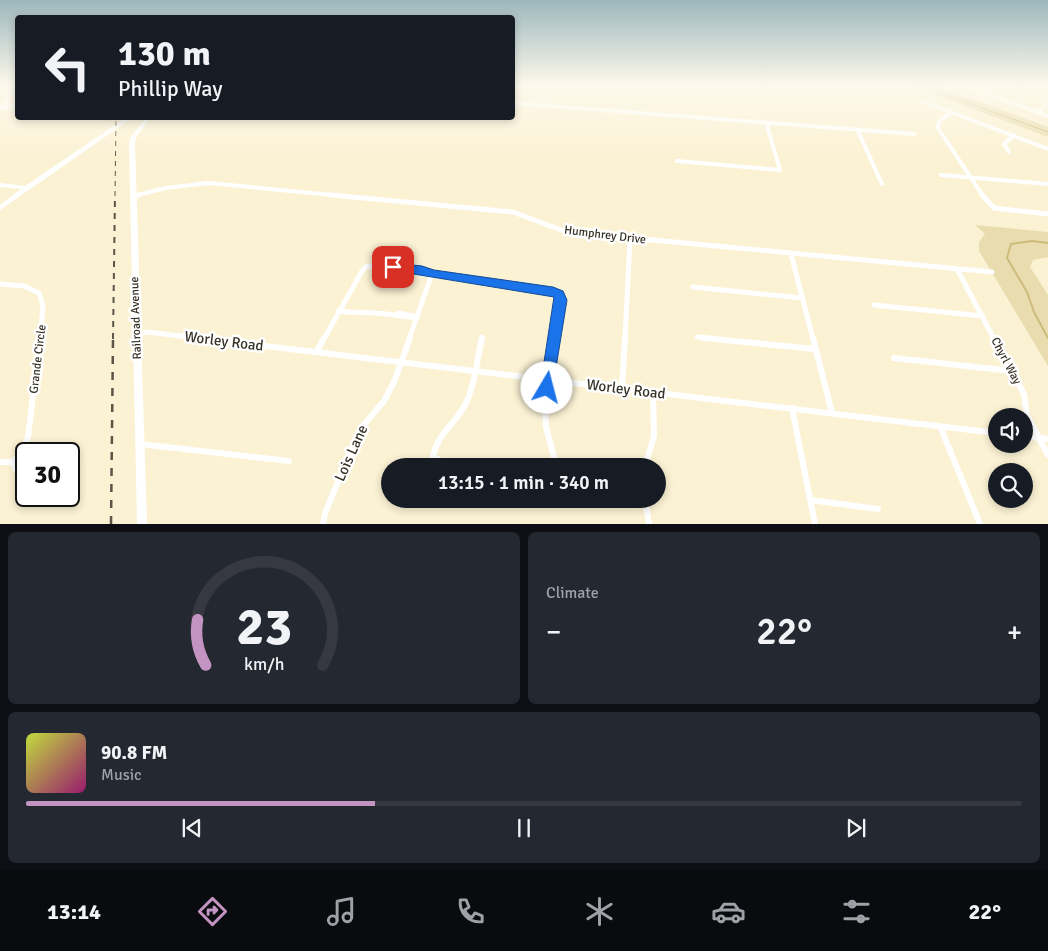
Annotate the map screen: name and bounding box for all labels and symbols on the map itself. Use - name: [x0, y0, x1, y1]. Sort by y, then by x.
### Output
- street label: Humphrey Drive: [563, 223, 647, 247]
- pin: [372, 246, 414, 288]
- street label: Railroad Avenue: [127, 276, 145, 360]
- street label: Grande Circle: [26, 324, 50, 394]
- street label: Worley Road: [183, 327, 265, 355]
- street label: Chyrl Way: [987, 335, 1025, 387]
- position arrow: [520, 361, 572, 413]
- street label: Worley Road: [585, 375, 667, 403]
- street label: Lois Lane: [331, 422, 371, 484]
- speed limit sign: 30: [15, 442, 80, 507]

